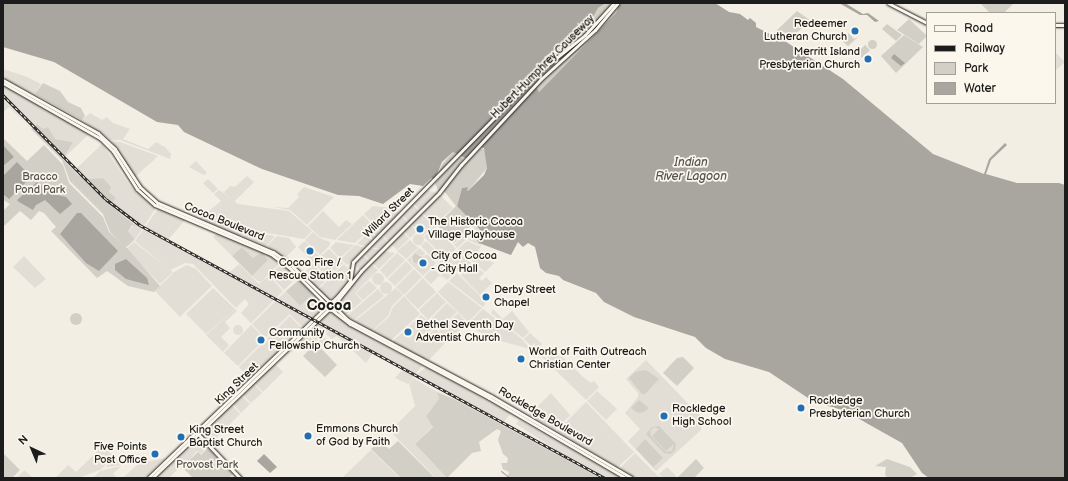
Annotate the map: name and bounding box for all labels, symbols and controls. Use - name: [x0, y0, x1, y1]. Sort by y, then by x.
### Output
- street label: Hubert Humphrey Causeway: [488, 12, 598, 122]
- legend: [926, 12, 1056, 104]
- place label: Redeemer Lutheran Church: [764, 18, 847, 44]
- text: Road: [964, 21, 993, 36]
- marker: Redeemer Lutheran Church: [850, 26, 860, 36]
- text: Railway: [964, 41, 1005, 56]
- place label: Merritt Island Presbyterian Church: [759, 46, 860, 72]
- marker: Merritt Island Presbyterian Church: [863, 54, 873, 64]
- text: Park: [964, 61, 988, 76]
- text: Water: [964, 81, 996, 96]
- water label: Indian River Lagoon: [655, 156, 727, 184]
- park label: Bracco Pond Park: [15, 171, 65, 197]
- street label: Willard Street: [361, 185, 417, 241]
- street label: Cocoa Boulevard: [182, 200, 266, 244]
- place label: The Historic Cocoa Village Playhouse: [428, 216, 523, 242]
- marker: The Historic Cocoa Village Playhouse: [415, 224, 425, 234]
- marker: Cocoa Fire / Rescue Station 1: [305, 246, 315, 256]
- place label: City of Cocoa - City Hall: [431, 250, 498, 276]
- place label: Cocoa Fire / Rescue Station 1: [269, 257, 351, 283]
- marker: City of Cocoa - City Hall: [418, 258, 428, 268]
- place label: Derby Street Chapel: [494, 284, 557, 310]
- marker: Derby Street Chapel: [481, 292, 491, 302]
- district label: Cocoa: [307, 297, 351, 315]
- place label: Bethel Seventh Day Adventist Church: [416, 319, 514, 345]
- place label: Community Fellowship Church: [269, 327, 359, 353]
- marker: Bethel Seventh Day Adventist Church: [403, 327, 413, 337]
- marker: Community Fellowship Church: [256, 335, 266, 345]
- place label: World of Faith Outreach Christian Center: [529, 346, 647, 372]
- marker: World of Faith Outreach Christian Center: [516, 354, 526, 364]
- street label: King Street: [212, 360, 262, 408]
- street label: Rockledge Boulevard: [496, 385, 594, 449]
- place label: Rockledge Presbyterian Church: [809, 395, 910, 421]
- place label: Rockledge High School: [672, 403, 732, 429]
- marker: Rockledge Presbyterian Church: [796, 403, 806, 413]
- marker: Rockledge High School: [659, 411, 669, 421]
- place label: Emmons Church of God by Faith: [316, 423, 398, 449]
- place label: King Street Baptist Church: [189, 424, 262, 450]
- north arrow: [12, 429, 52, 469]
- marker: Emmons Church of God by Faith: [303, 431, 313, 441]
- text: N: [16, 432, 31, 448]
- marker: King Street Baptist Church: [176, 432, 186, 442]
- place label: Five Points Post Office: [93, 441, 147, 467]
- marker: Five Points Post Office: [150, 449, 160, 459]
- park label: Provost Park: [176, 458, 238, 472]

